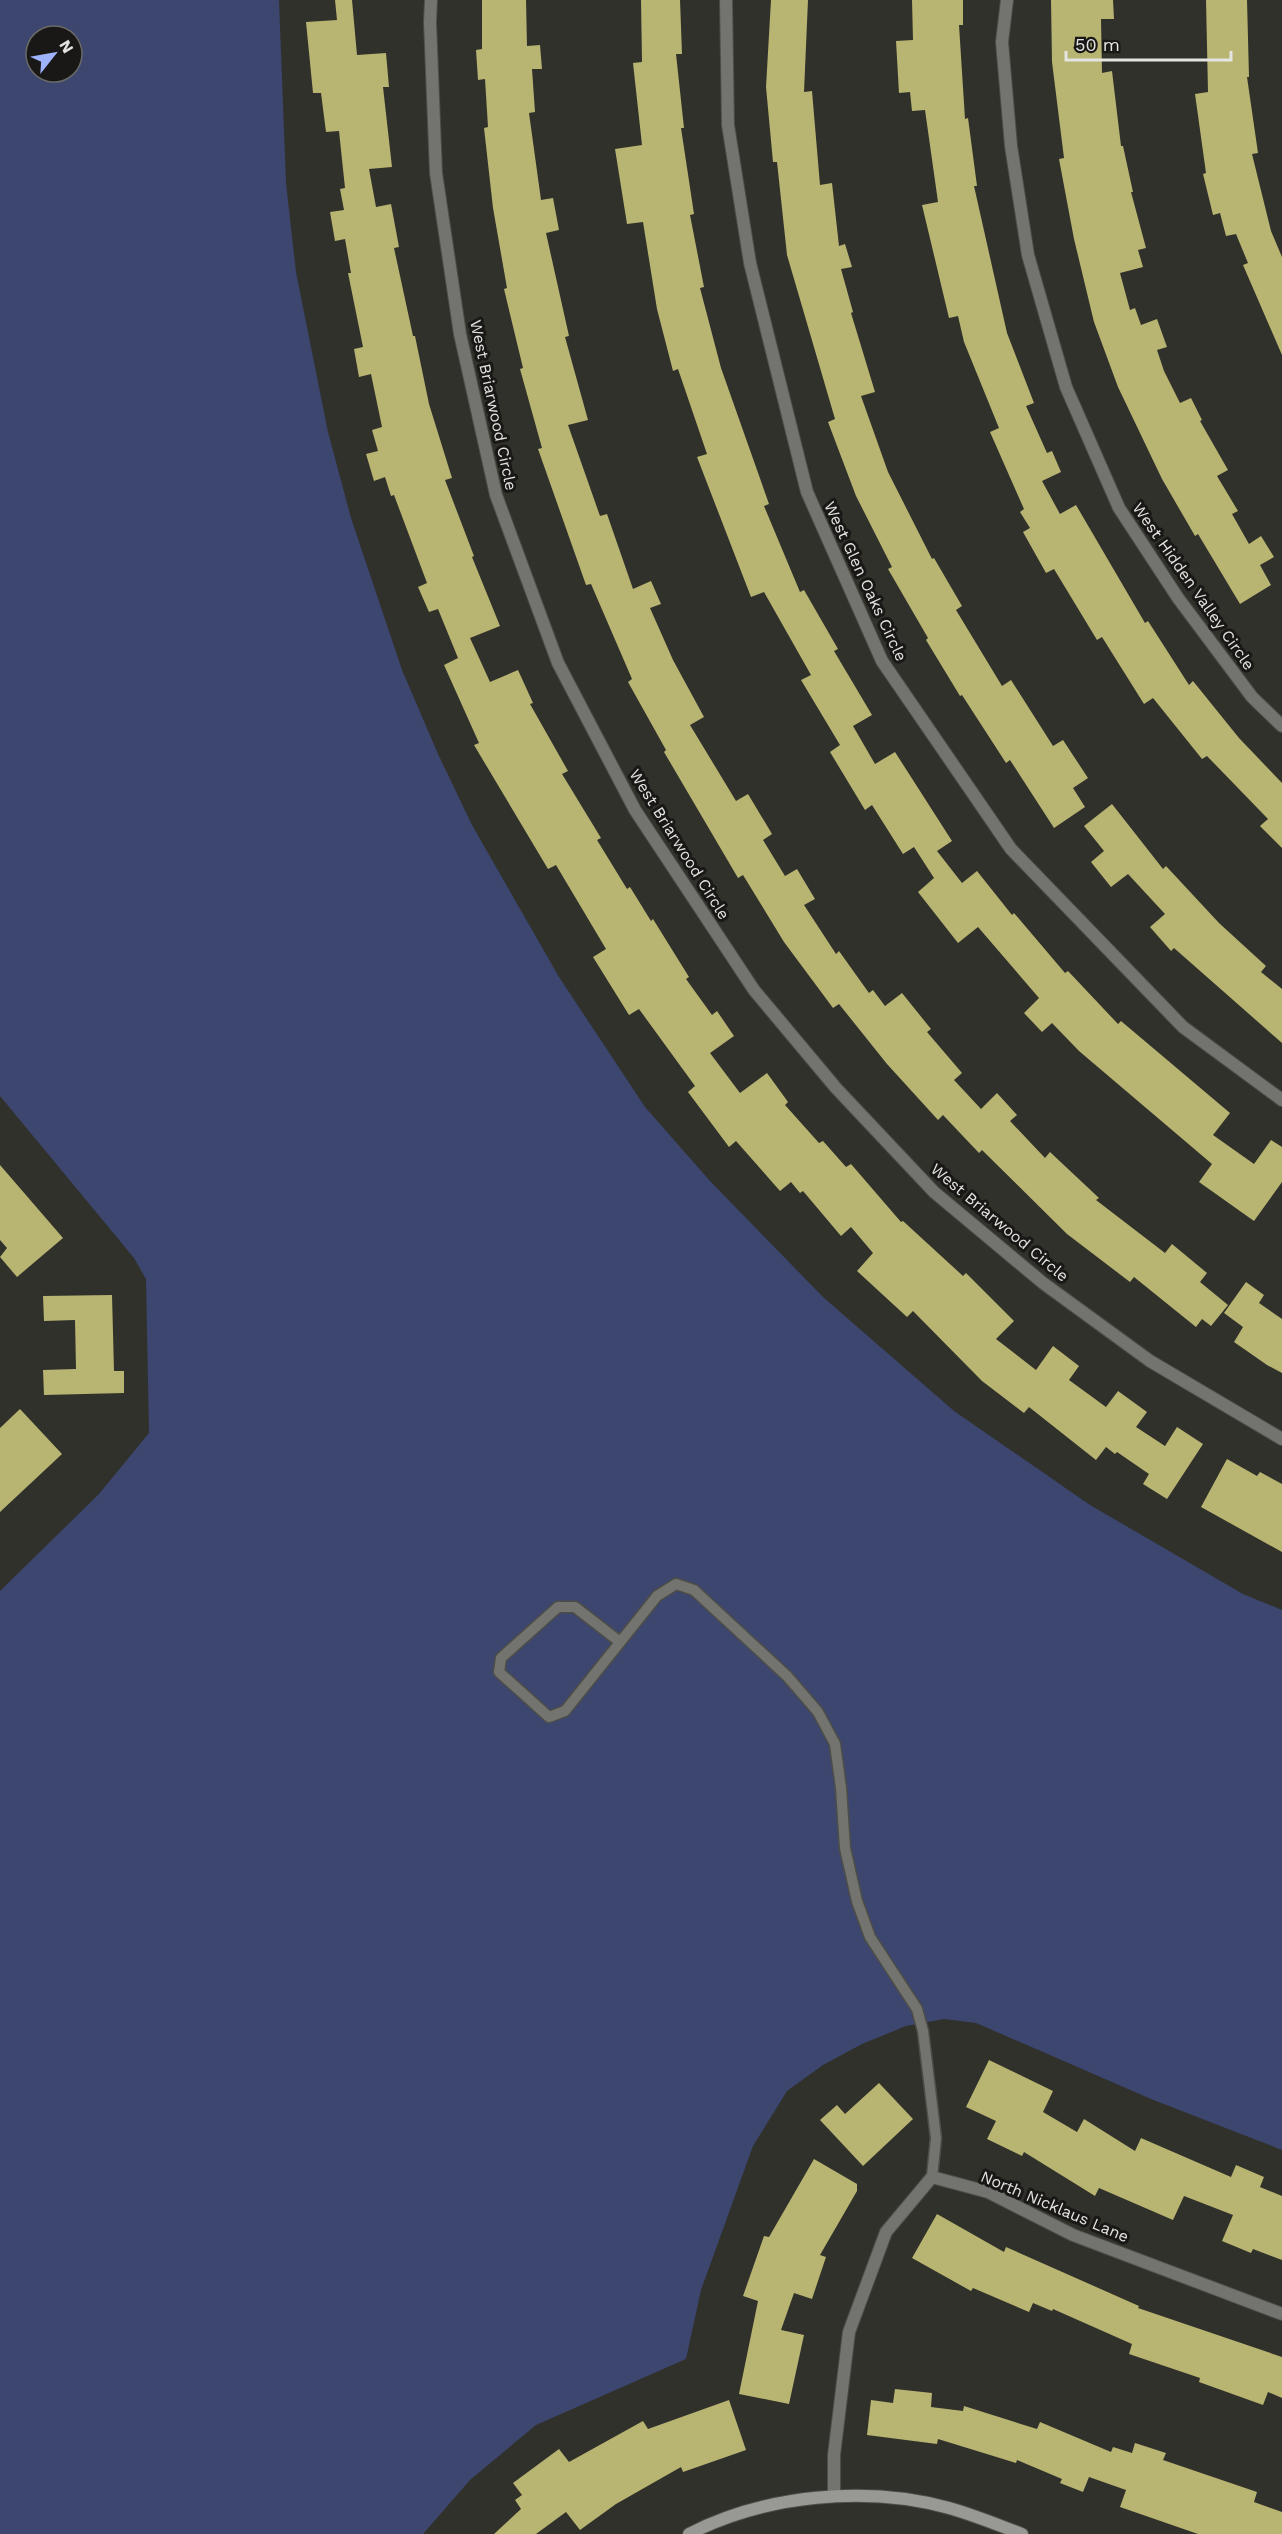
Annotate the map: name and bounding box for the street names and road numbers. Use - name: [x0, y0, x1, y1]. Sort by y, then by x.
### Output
- street label: West Briarwood Circle: [466, 318, 521, 492]
- street label: West Glen Oaks Circle: [820, 498, 911, 664]
- street label: West Hidden Valley Circle: [1129, 499, 1259, 674]
- street label: West Briarwood Circle: [625, 766, 734, 923]
- street label: West Briarwood Circle: [927, 1159, 1072, 1286]
- street label: North Nicklaus Lane: [978, 2167, 1132, 2246]

